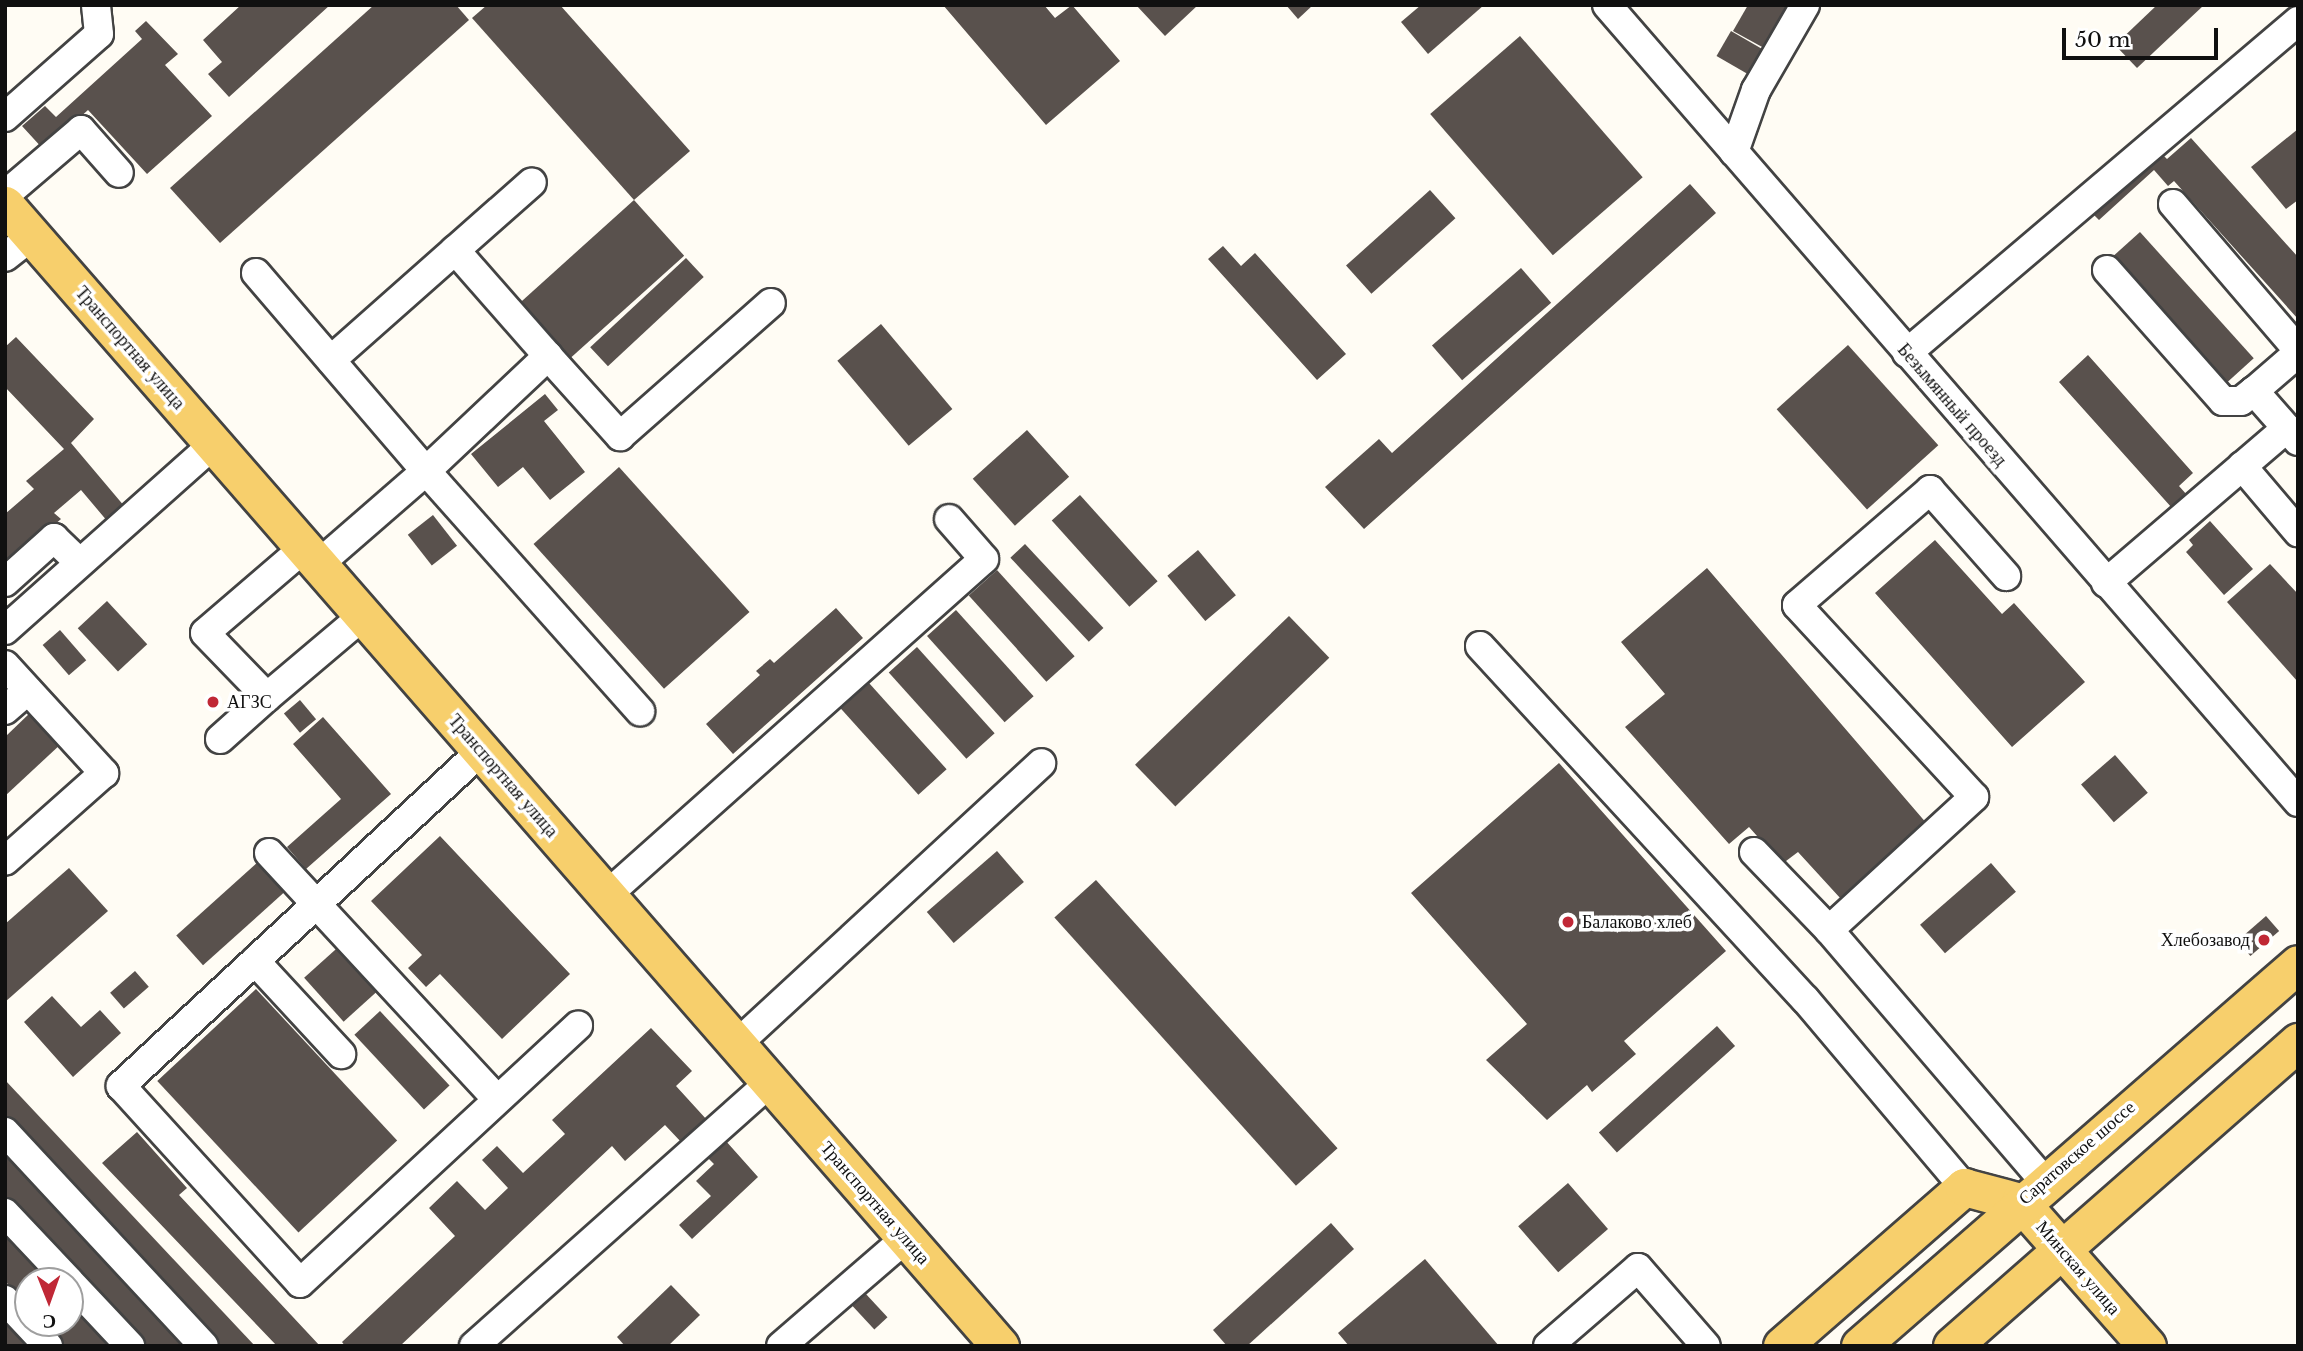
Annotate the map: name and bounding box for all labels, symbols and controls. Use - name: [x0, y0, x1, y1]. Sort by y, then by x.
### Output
- scale bar: [2065, 14, 2221, 58]
- text: 50 m: [2075, 27, 2130, 53]
- street label: Транспортная улица: [71, 282, 189, 414]
- street label: Безымянный проезд: [1893, 339, 2011, 471]
- place label: АГЗС: [227, 691, 272, 713]
- marker: АГЗС: [205, 694, 221, 710]
- street label: Транспортная улица: [444, 710, 562, 842]
- place label: Балаково хлеб: [1582, 911, 1692, 933]
- marker: Балаково хлеб: [1560, 914, 1576, 930]
- place label: Хлебозавод: [2161, 929, 2250, 951]
- marker: Хлебозавод: [2256, 932, 2272, 948]
- street label: Саратовское шоссе: [2014, 1097, 2140, 1209]
- street label: Транспортная улица: [816, 1137, 934, 1269]
- street label: Минская улица: [2031, 1217, 2125, 1319]
- north arrow: [14, 1267, 84, 1337]
- text: С: [42, 1310, 56, 1333]

